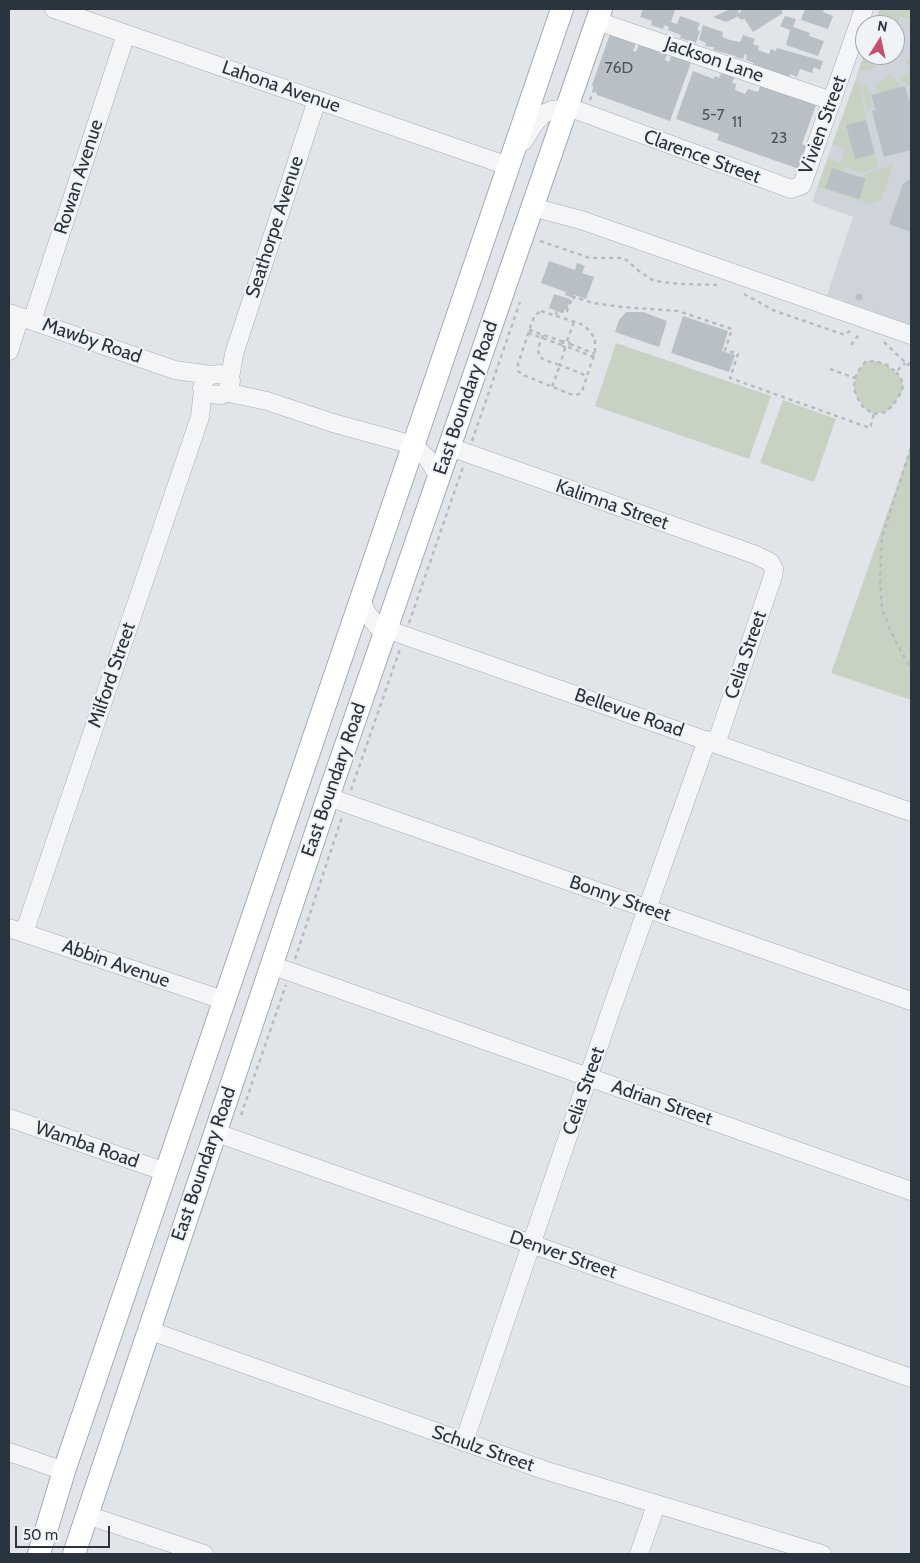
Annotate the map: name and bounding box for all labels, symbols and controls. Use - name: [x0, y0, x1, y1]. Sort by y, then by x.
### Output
- north arrow: [855, 15, 905, 65]
- text: N: [876, 16, 889, 36]
- street label: Jackson Lane: [662, 32, 766, 88]
- street label: Lahona Avenue: [219, 56, 343, 118]
- house number: 76D: [605, 58, 633, 78]
- street label: Vivien Street: [795, 73, 851, 177]
- house number: 5-7: [701, 105, 725, 125]
- house number: 11: [732, 112, 742, 132]
- street label: Rowan Avenue: [50, 117, 108, 237]
- street label: Clarence Street: [640, 125, 764, 189]
- house number: 23: [770, 128, 788, 148]
- street label: Seathorpe Avenue: [241, 153, 309, 301]
- street label: Mawby Road: [39, 313, 145, 369]
- street label: East Boundary Road: [429, 318, 503, 478]
- street label: Kalimna Street: [553, 475, 671, 535]
- street label: Celia Street: [720, 608, 772, 702]
- street label: Milford Street: [83, 619, 141, 731]
- street label: Bellevue Road: [571, 684, 687, 742]
- street label: East Boundary Road: [297, 700, 371, 860]
- street label: Bonny Street: [566, 871, 674, 927]
- street label: Abbin Avenue: [59, 935, 173, 993]
- street label: Celia Street: [558, 1044, 610, 1138]
- street label: Adrian Street: [609, 1075, 715, 1131]
- street label: East Boundary Road: [167, 1084, 241, 1244]
- street label: Wamba Road: [32, 1117, 142, 1173]
- street label: Denver Street: [506, 1226, 620, 1284]
- street label: Schulz Street: [429, 1421, 537, 1477]
- scale bar: [18, 1516, 112, 1548]
- text: 50 m: [23, 1526, 58, 1544]

